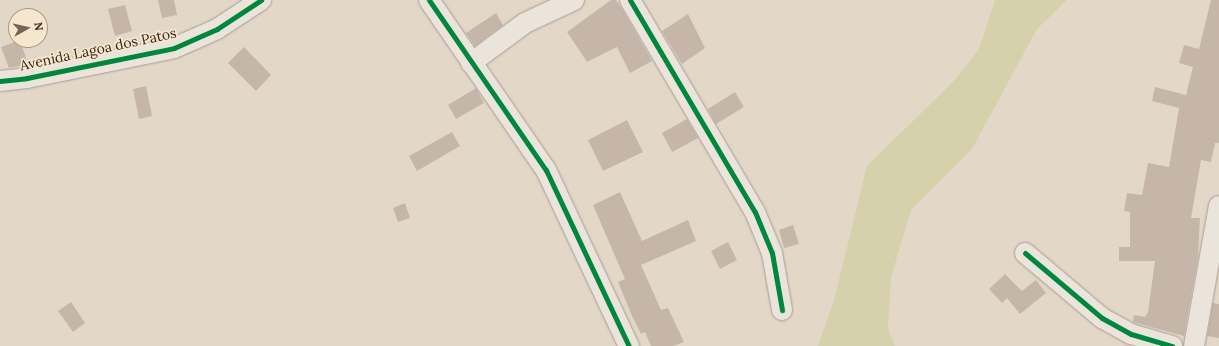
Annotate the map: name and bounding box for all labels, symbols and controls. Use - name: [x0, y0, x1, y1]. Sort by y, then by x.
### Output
- north arrow: [8, 8, 48, 48]
- text: N: [31, 21, 46, 32]
- street label: Avenida Lagoa dos Patos: [18, 24, 178, 74]

